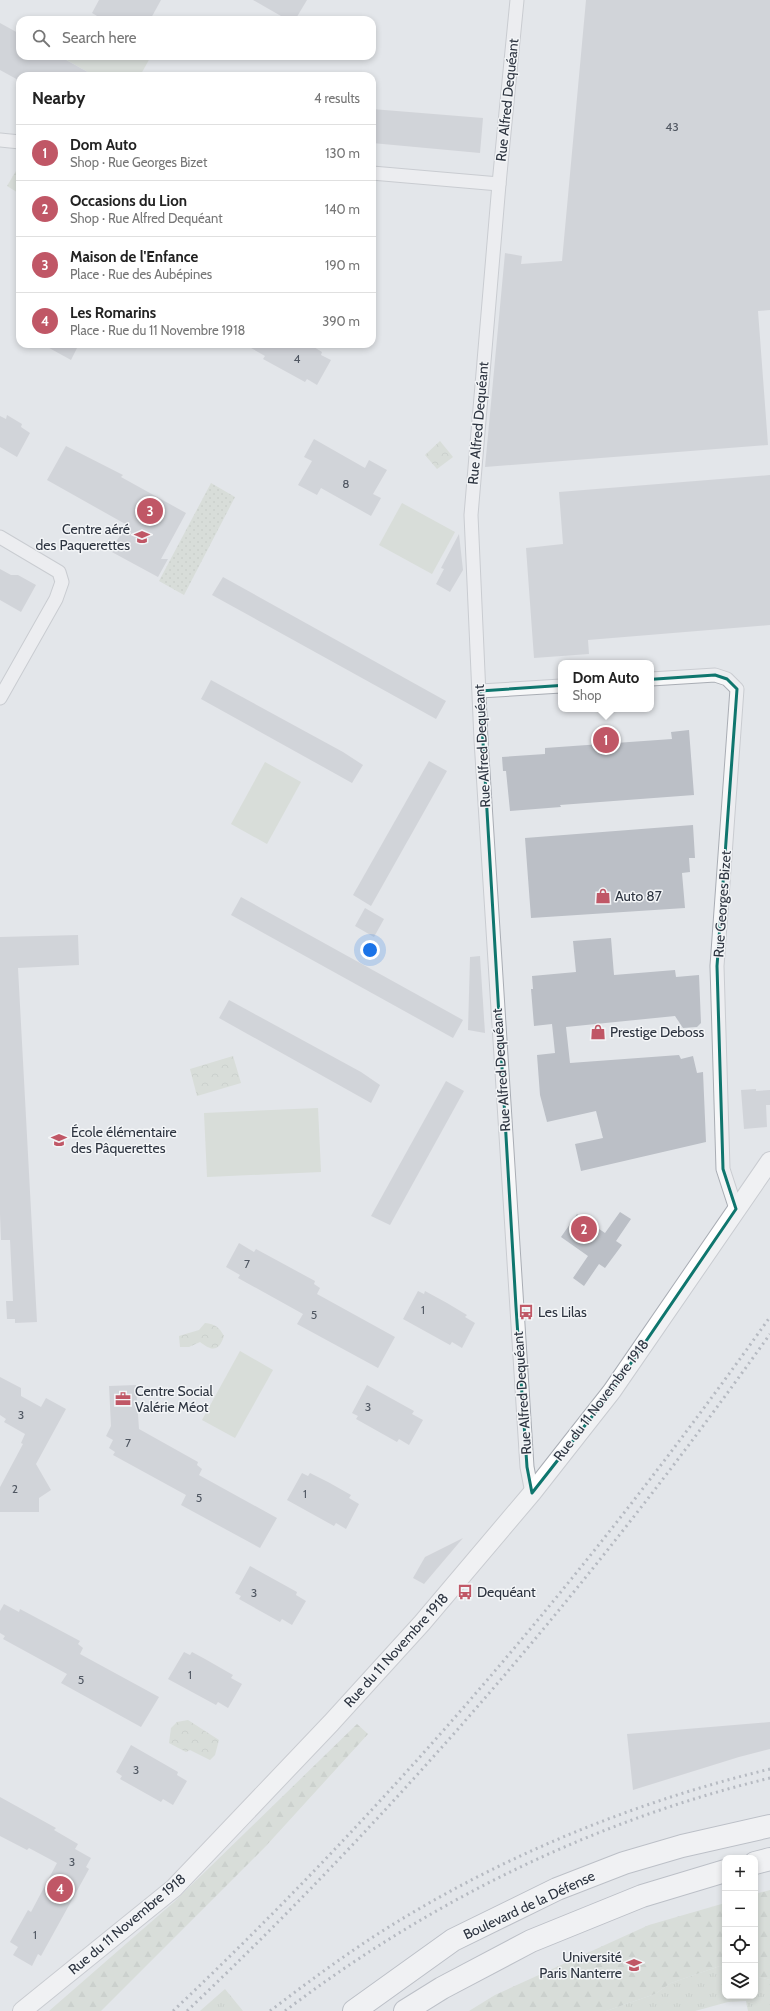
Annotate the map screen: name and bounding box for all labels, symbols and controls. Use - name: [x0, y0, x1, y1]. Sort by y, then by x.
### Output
- search box: [16, 16, 376, 60]
- icon: search: [30, 27, 52, 49]
- text: Search here: [62, 29, 137, 47]
- street label: Rue Alfred Dequéant: [492, 37, 522, 162]
- text: Nearby: [32, 88, 85, 108]
- text: 4 results: [314, 90, 360, 106]
- house number: 43: [665, 119, 679, 134]
- text: Dom Auto: [70, 136, 137, 154]
- text: 1: [43, 145, 47, 161]
- text: 130 m: [325, 145, 360, 161]
- text: Shop · Rue Georges Bizet: [70, 154, 207, 170]
- text: Occasions du Lion: [70, 192, 187, 210]
- text: 2: [42, 201, 48, 217]
- text: 140 m: [325, 201, 360, 217]
- text: Shop · Rue Alfred Dequéant: [70, 210, 223, 226]
- text: Maison de l'Enfance: [70, 248, 198, 266]
- text: 3: [41, 257, 49, 273]
- text: 190 m: [325, 257, 360, 273]
- text: Place · Rue des Aubépines: [70, 266, 212, 282]
- text: Les Romarins: [70, 304, 156, 322]
- text: 4: [41, 313, 49, 329]
- text: 390 m: [322, 313, 360, 329]
- text: Place · Rue du 11 Novembre 1918: [70, 322, 245, 338]
- house number: 4: [294, 351, 301, 366]
- street label: Rue Alfred Dequéant: [464, 360, 492, 485]
- house number: 8: [342, 476, 350, 491]
- pin: 3: [137, 496, 163, 526]
- place label: Centre aéré des Paquerettes: [36, 520, 130, 554]
- school or university icon: Centre aéré des Paquerettes: [133, 528, 151, 546]
- popup: [558, 660, 654, 712]
- text: Dom Auto: [573, 669, 639, 687]
- street label: Rue Alfred Dequéant: [470, 684, 494, 808]
- text: Shop: [573, 687, 602, 703]
- pin: 1: [593, 725, 619, 755]
- street label: Rue Georges Bizet: [709, 850, 735, 958]
- shop icon: Auto 87: [594, 887, 612, 905]
- place label: Auto 87: [615, 887, 662, 905]
- your location: [360, 940, 380, 960]
- street label: Rue Alfred Dequéant: [488, 1008, 514, 1132]
- shop icon: Prestige Deboss: [589, 1023, 607, 1041]
- place label: Prestige Deboss: [610, 1023, 705, 1041]
- place label: École élémentaire des Pâquerettes: [71, 1123, 177, 1157]
- school or university icon: École élémentaire des Pâquerettes: [50, 1131, 68, 1149]
- pin: 2: [571, 1214, 597, 1244]
- house number: 7: [244, 1256, 250, 1271]
- house number: 1: [421, 1302, 425, 1317]
- bus stop icon: Les Lilas: [517, 1303, 535, 1321]
- place label: Les Lilas: [538, 1303, 587, 1321]
- house number: 5: [311, 1307, 317, 1322]
- street label: Rue Alfred Dequéant: [509, 1331, 535, 1455]
- street label: Rue du 11 Novembre 1918: [549, 1336, 653, 1464]
- place label: Centre Social Valérie Méot: [135, 1382, 214, 1416]
- office icon: Centre Social Valérie Méot: [114, 1390, 132, 1408]
- house number: 3: [365, 1399, 371, 1414]
- house number: 3: [18, 1407, 24, 1422]
- house number: 7: [125, 1435, 131, 1450]
- house number: 2: [12, 1481, 18, 1496]
- house number: 1: [303, 1486, 307, 1501]
- house number: 5: [196, 1490, 202, 1505]
- bus stop icon: Dequéant: [456, 1583, 474, 1601]
- place label: Dequéant: [477, 1583, 536, 1601]
- house number: 3: [251, 1585, 257, 1600]
- street label: Rue du 11 Novembre 1918: [340, 1589, 452, 1711]
- house number: 1: [188, 1667, 192, 1682]
- house number: 5: [78, 1672, 84, 1687]
- house number: 3: [133, 1762, 139, 1777]
- house number: 3: [69, 1854, 75, 1869]
- map controls: [722, 1855, 758, 1999]
- button: +: [722, 1855, 758, 1891]
- street label: Boulevard de la Défense: [460, 1867, 598, 1943]
- street label: Rue du 11 Novembre 1918: [65, 1870, 189, 1978]
- pin: 4: [47, 1874, 73, 1904]
- button: −: [722, 1891, 758, 1927]
- house number: 1: [33, 1927, 37, 1942]
- button: locate: [722, 1927, 758, 1963]
- place label: Université Paris Nanterre: [539, 1948, 622, 1982]
- school or university icon: Université Paris Nanterre: [625, 1956, 643, 1974]
- button: layers: [722, 1963, 758, 1999]

